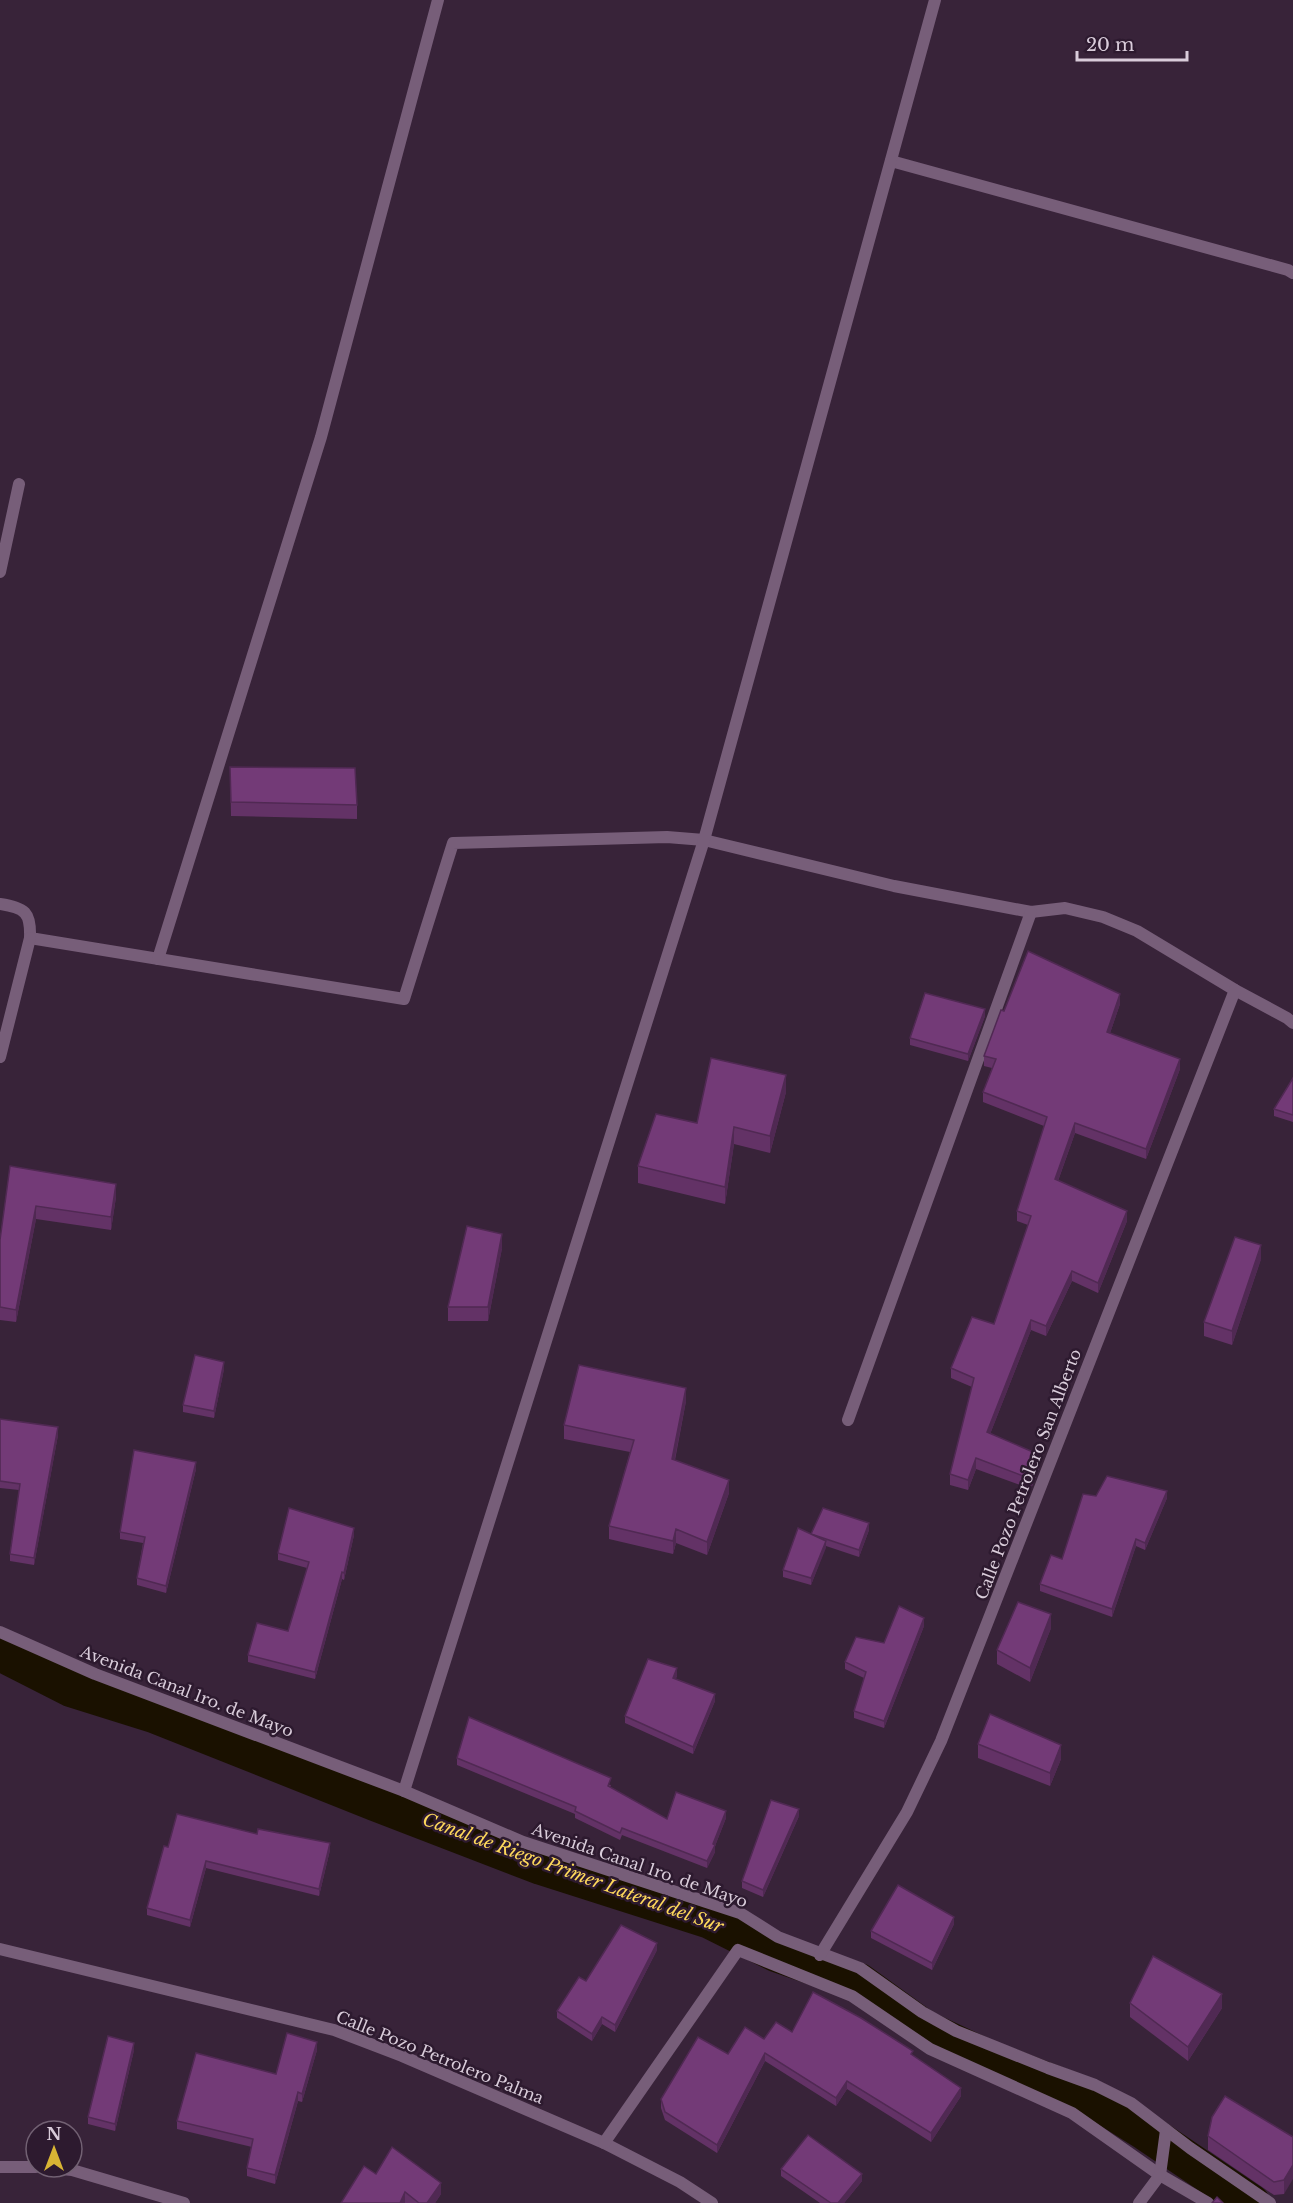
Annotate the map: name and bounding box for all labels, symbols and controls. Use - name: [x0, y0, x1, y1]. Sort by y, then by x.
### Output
- scale bar: [1077, 24, 1186, 62]
- text: 20 m: [1086, 34, 1134, 56]
- street label: Calle Pozo Petrolero San Alberto: [971, 1346, 1085, 1602]
- street label: Avenida Canal 1ro. de Mayo: [77, 1641, 296, 1741]
- water label: Canal de Riego Primer Lateral del Sur: [420, 1808, 727, 1938]
- street label: Avenida Canal 1ro. de Mayo: [529, 1818, 750, 1911]
- street label: Calle Pozo Petrolero Palma: [333, 2006, 547, 2108]
- north arrow: [24, 2119, 84, 2179]
- text: N: [46, 2124, 62, 2144]

